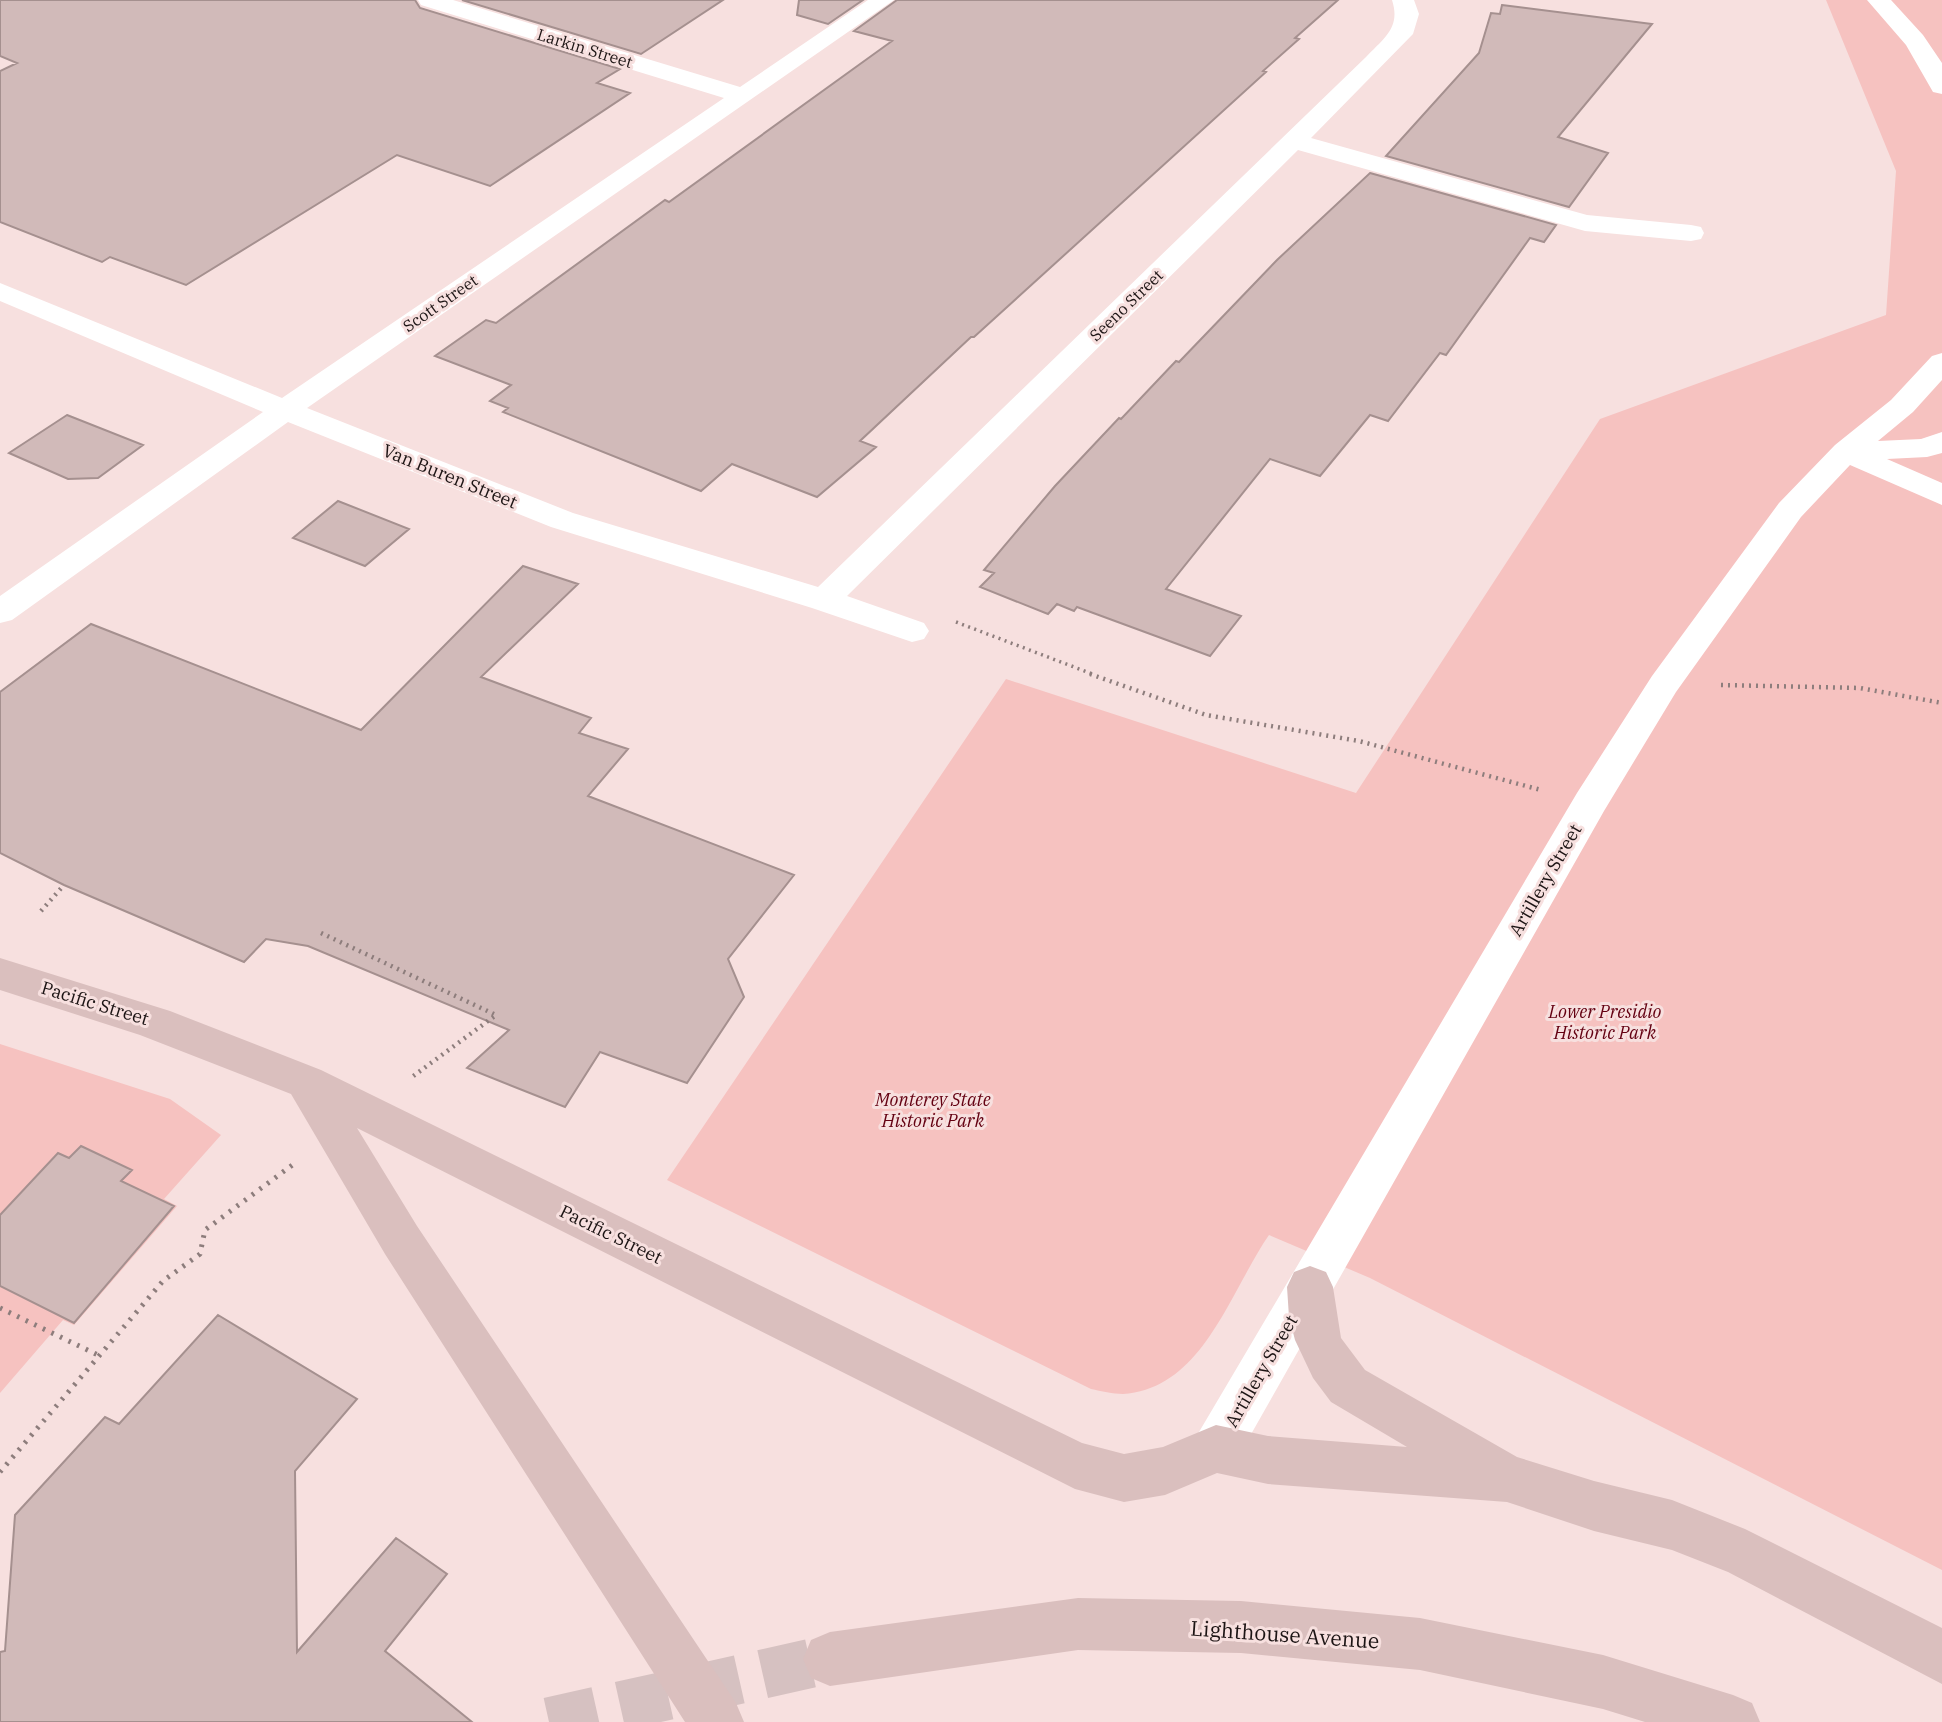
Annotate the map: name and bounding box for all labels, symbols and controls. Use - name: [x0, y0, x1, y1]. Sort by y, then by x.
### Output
- street label: Larkin Street: [535, 24, 635, 72]
- street label: Seeno Street: [1085, 265, 1167, 345]
- street label: Scott Street: [399, 270, 481, 336]
- street label: Van Buren Street: [379, 439, 521, 513]
- street label: Artillery Street: [1504, 820, 1586, 940]
- street label: Pacific Street: [38, 976, 152, 1030]
- park label: Lower Presidio Historic Park: [1547, 1000, 1662, 1044]
- park label: Monterey State Historic Park: [874, 1088, 991, 1132]
- street label: Pacific Street: [556, 1199, 666, 1269]
- street label: Artillery Street: [1220, 1311, 1302, 1431]
- street label: Lighthouse Avenue: [1190, 1613, 1380, 1655]

